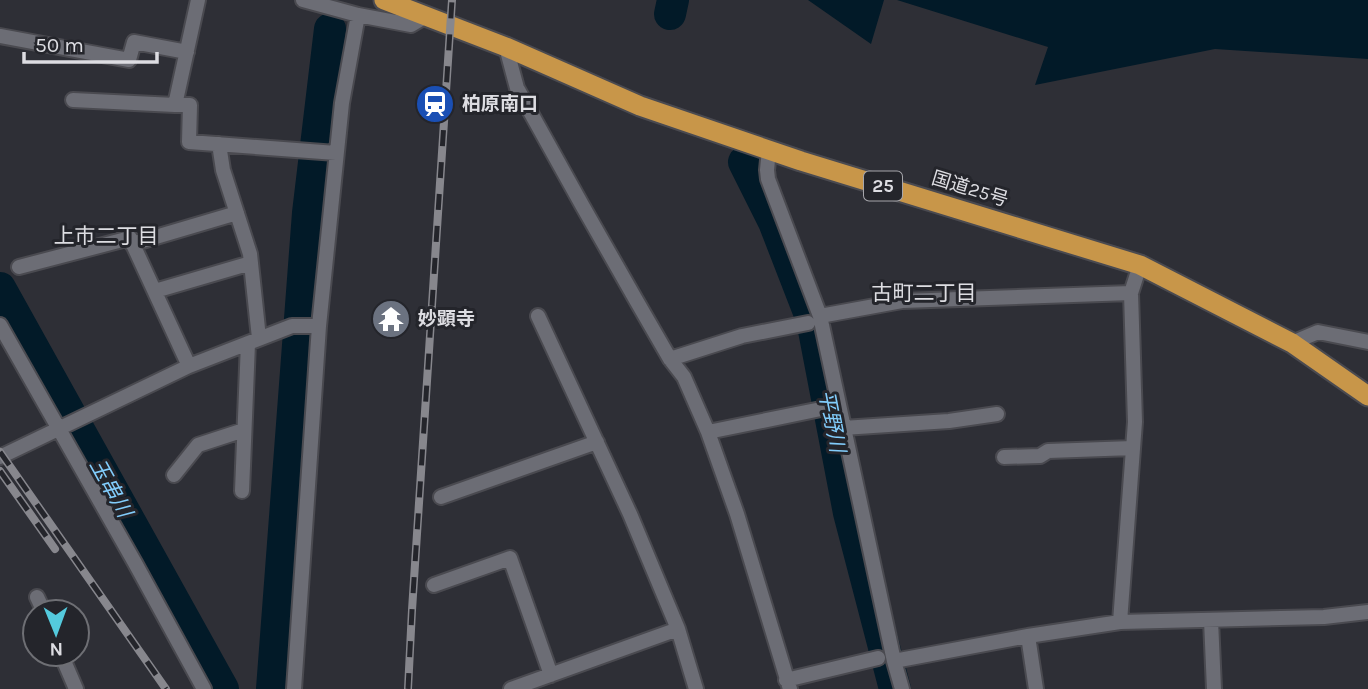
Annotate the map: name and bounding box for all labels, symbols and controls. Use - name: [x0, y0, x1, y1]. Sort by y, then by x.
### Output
- scale bar: [24, 21, 158, 65]
- text: 50 m: [35, 33, 84, 57]
- station icon: 柏原南口: [414, 83, 456, 125]
- place label: 柏原南口: [462, 93, 538, 115]
- street label: 国道25号: [929, 167, 1011, 211]
- road number: 25: [864, 172, 902, 201]
- district label: 上市二丁目: [54, 224, 159, 248]
- district label: 古町二丁目: [872, 281, 977, 305]
- temple icon: 妙顕寺: [370, 298, 412, 340]
- place label: 妙顕寺: [418, 308, 475, 330]
- water label: 平野川: [814, 388, 850, 456]
- water label: 玉串川: [85, 455, 138, 523]
- north arrow: [21, 598, 91, 668]
- text: N: [49, 638, 63, 660]

